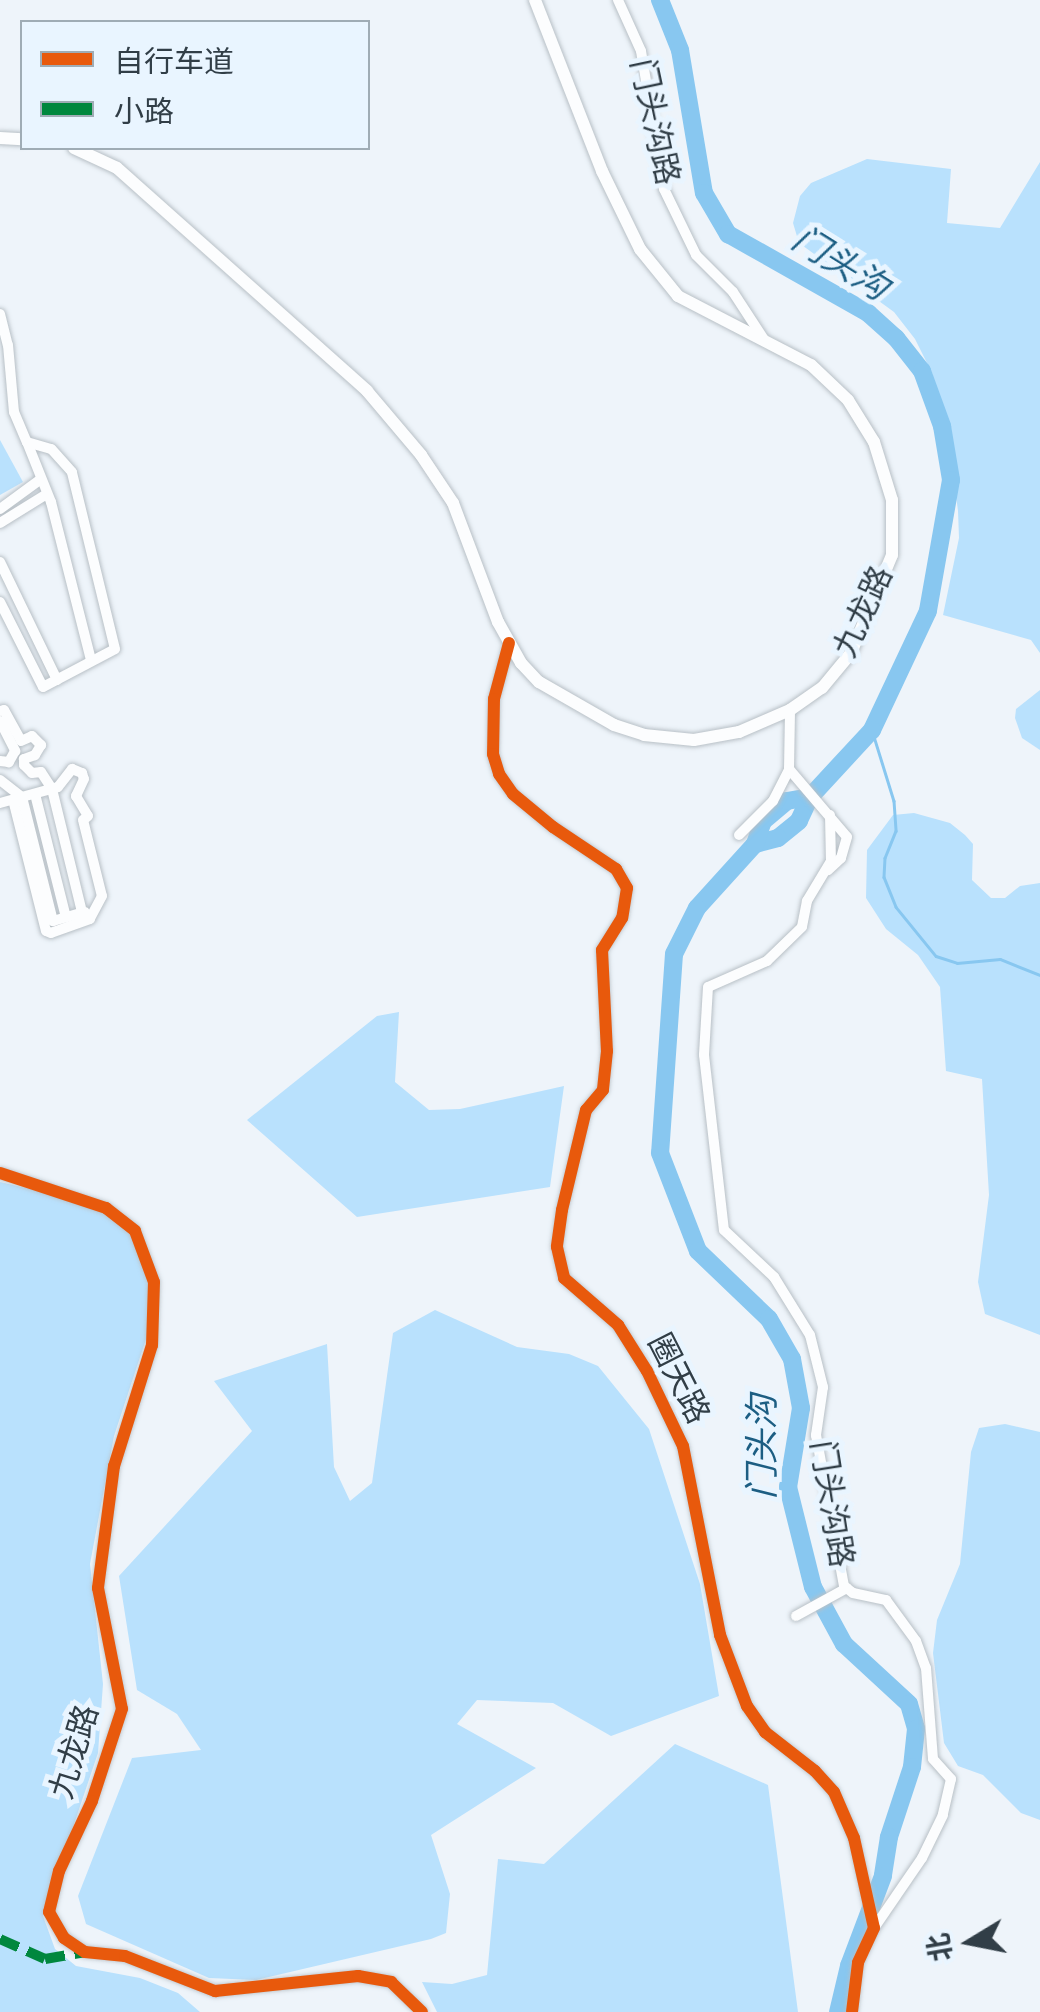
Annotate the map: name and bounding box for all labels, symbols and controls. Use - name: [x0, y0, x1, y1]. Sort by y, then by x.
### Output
- legend: [20, 20, 370, 150]
- text: 自行车道: [114, 44, 234, 80]
- street label: 门头沟路: [622, 55, 686, 189]
- text: 小路: [114, 94, 174, 130]
- water label: 门头沟: [784, 218, 896, 310]
- street label: 九龙路: [826, 560, 902, 664]
- street label: 圈天路: [639, 1328, 717, 1430]
- water label: 门头沟: [742, 1395, 784, 1499]
- street label: 门头沟路: [802, 1438, 860, 1570]
- street label: 九龙路: [43, 1700, 107, 1804]
- north arrow: [920, 1892, 1020, 1992]
- text: 北: [921, 1931, 959, 1964]

